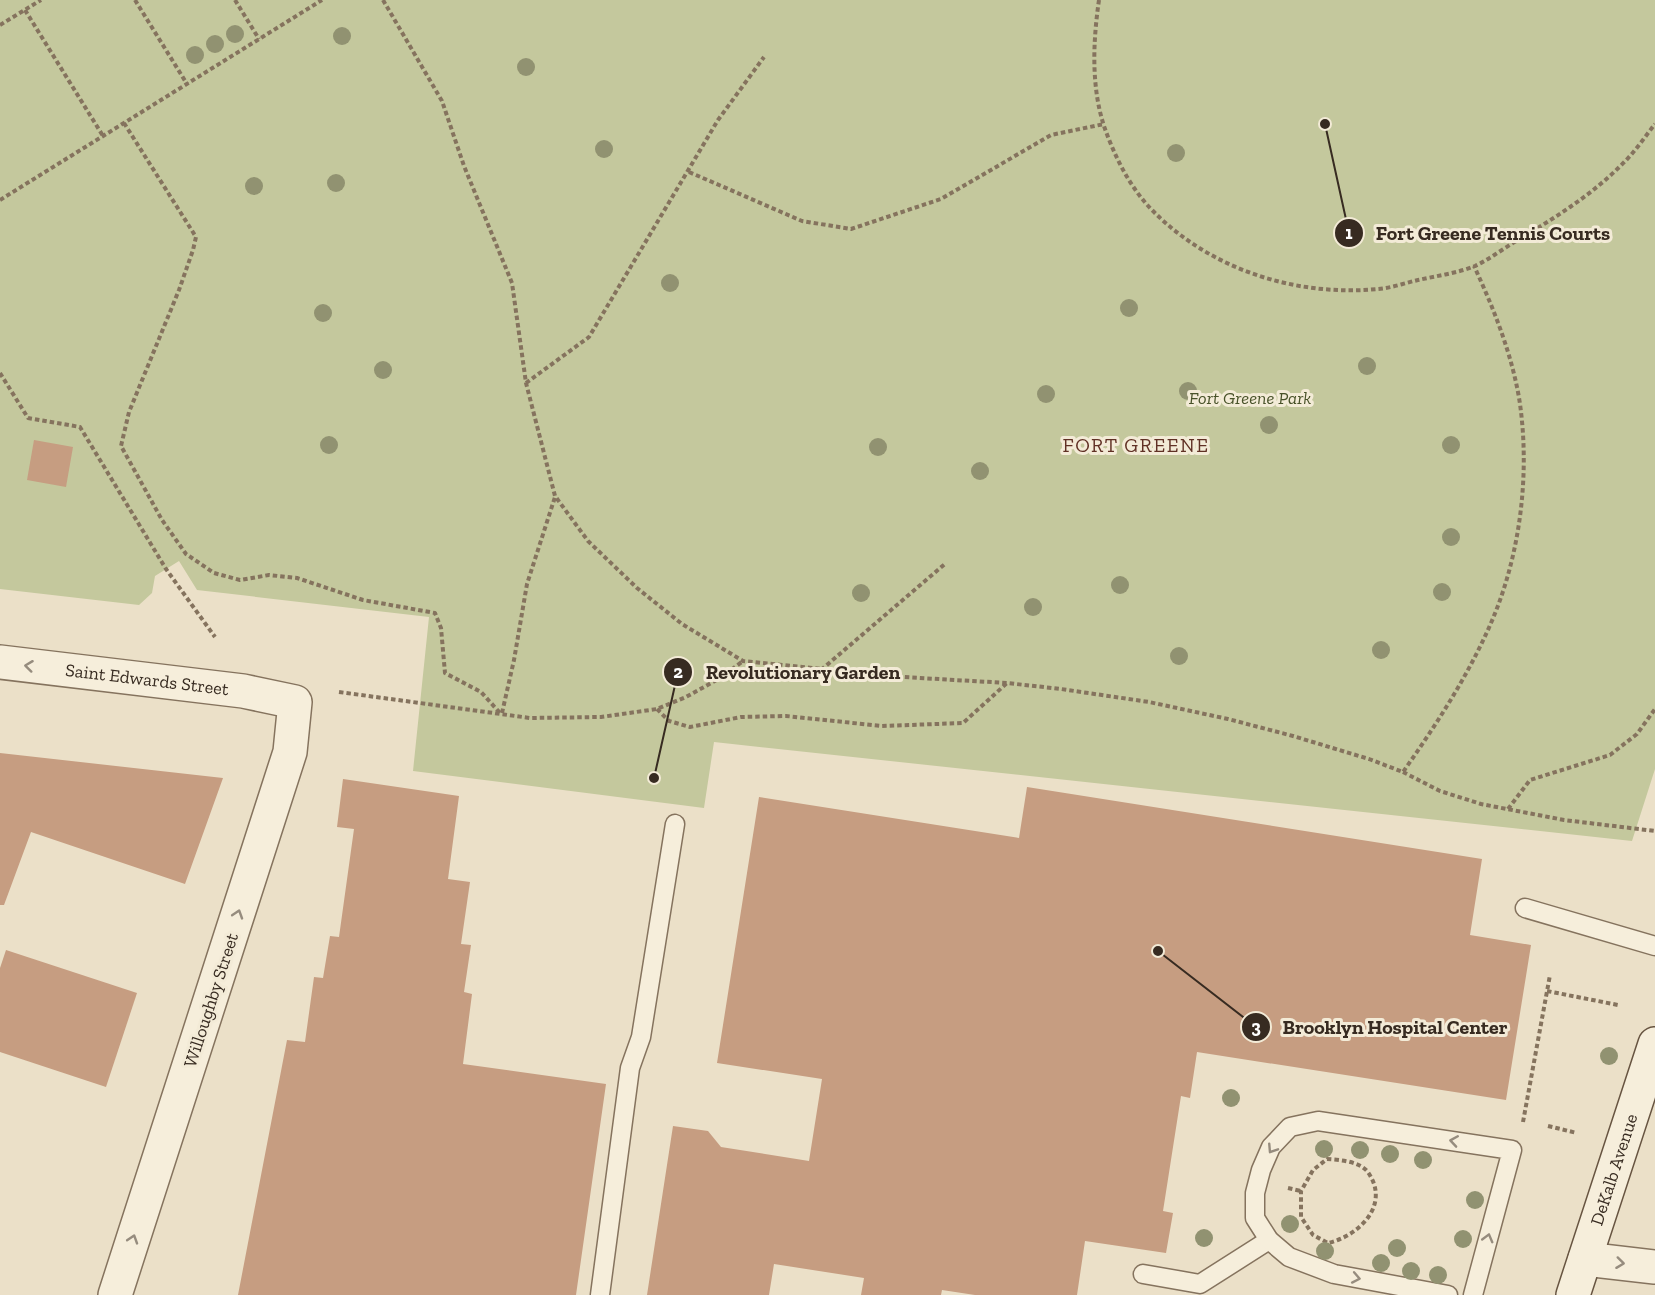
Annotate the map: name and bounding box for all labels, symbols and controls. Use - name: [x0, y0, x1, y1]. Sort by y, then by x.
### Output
- callout: Fort Greene Tennis Courts: [1334, 214, 1622, 252]
- text: Fort Greene Tennis Courts: [1376, 221, 1610, 245]
- text: 1: [1345, 222, 1353, 244]
- park label: Fort Greene Park: [1189, 387, 1311, 409]
- district label: FORT GREENE: [1063, 433, 1209, 457]
- callout: Revolutionary Garden: [663, 653, 912, 691]
- street label: Saint Edwards Street: [64, 659, 230, 700]
- one-way arrow: [25, 660, 34, 673]
- text: Revolutionary Garden: [706, 660, 900, 684]
- text: 2: [673, 661, 683, 683]
- one-way arrow: [231, 909, 244, 920]
- street label: Willoughby Street: [179, 930, 243, 1070]
- callout: Brooklyn Hospital Center: [1241, 1008, 1520, 1046]
- text: Brooklyn Hospital Center: [1282, 1015, 1508, 1039]
- text: 3: [1251, 1016, 1261, 1038]
- street label: DeKalb Avenue: [1585, 1111, 1642, 1228]
- one-way arrow: [1449, 1135, 1459, 1147]
- one-way arrow: [1268, 1143, 1279, 1154]
- one-way arrow: [126, 1234, 139, 1245]
- one-way arrow: [1481, 1234, 1494, 1244]
- one-way arrow: [1615, 1256, 1625, 1269]
- one-way arrow: [1350, 1271, 1360, 1284]

